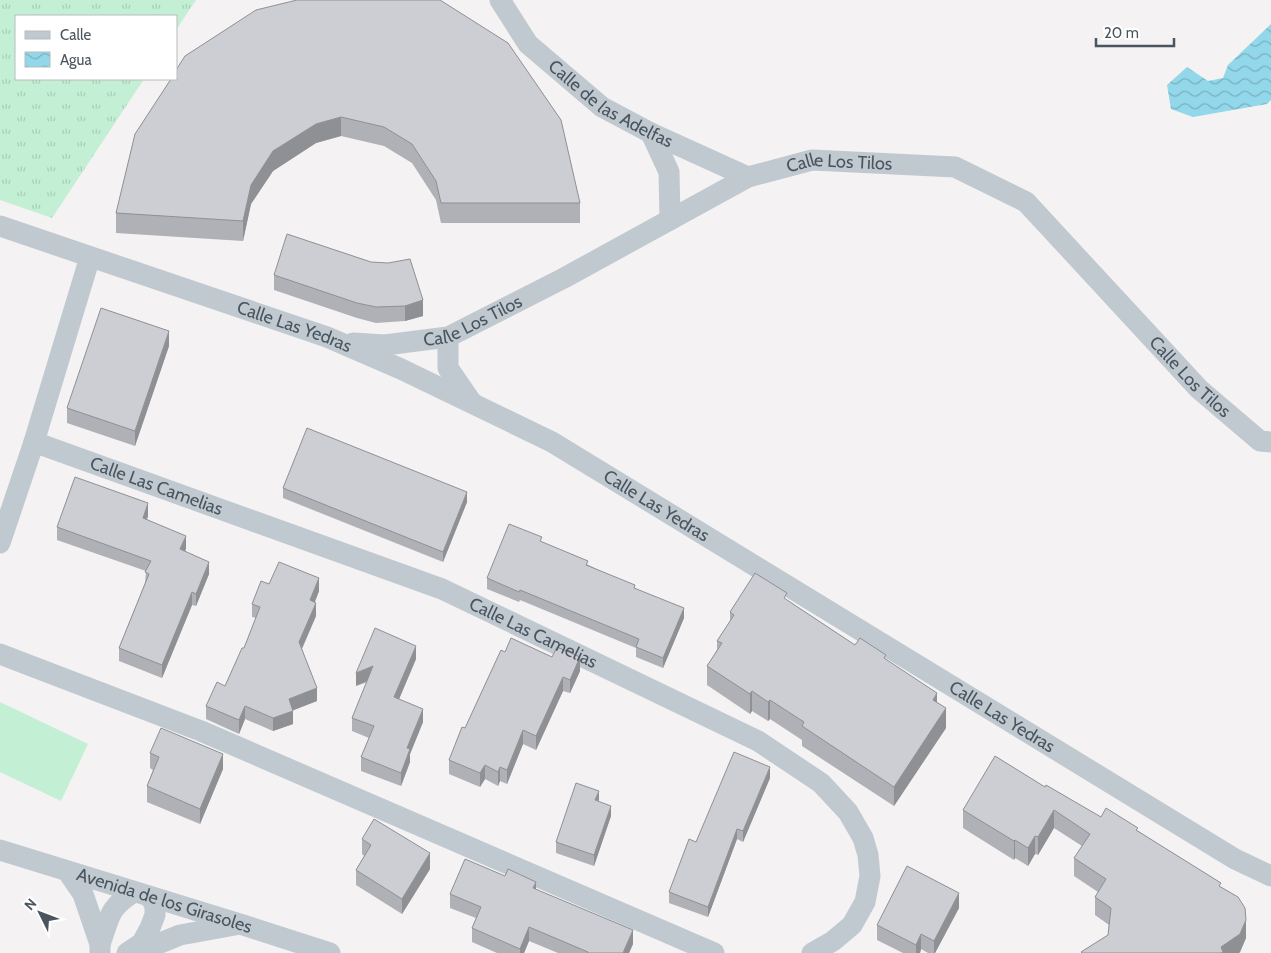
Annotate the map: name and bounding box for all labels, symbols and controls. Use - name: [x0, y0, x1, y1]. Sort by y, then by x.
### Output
- legend: [15, 15, 178, 80]
- scale bar: [1096, 15, 1174, 47]
- text: 20 m: [1104, 24, 1139, 42]
- text: Calle: [60, 26, 91, 44]
- text: Agua: [60, 51, 92, 69]
- street label: Calle de las Adelfas: [544, 55, 676, 152]
- street label: Calle Los Tilos: [784, 149, 893, 177]
- street label: Calle Los Tilos: [422, 290, 526, 351]
- street label: Calle Las Yedras: [234, 296, 355, 357]
- street label: Calle Los Tilos: [1145, 331, 1235, 422]
- street label: Calle Las Camelias: [87, 452, 226, 520]
- street label: Calle Las Yedras: [599, 465, 713, 546]
- street label: Calle Las Camelias: [466, 593, 601, 673]
- street label: Calle Las Yedras: [945, 676, 1059, 757]
- street label: Avenida de los Girasoles: [74, 863, 255, 938]
- north arrow: [15, 888, 65, 938]
- text: N: [20, 895, 40, 914]

